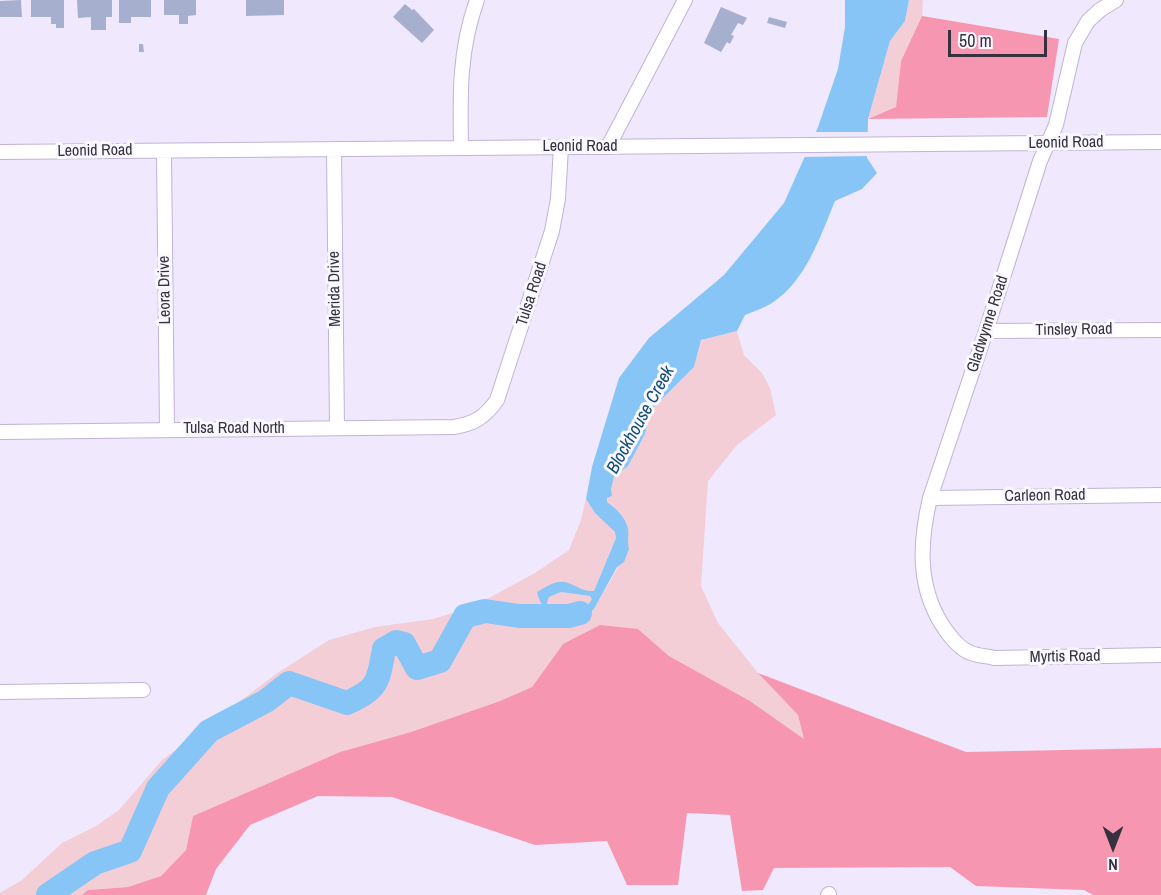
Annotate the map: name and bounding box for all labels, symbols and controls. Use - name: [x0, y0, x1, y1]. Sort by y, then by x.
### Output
- scale bar: [951, 18, 1050, 56]
- text: 50 m: [959, 28, 992, 53]
- street label: Leonid Road: [1028, 133, 1104, 153]
- street label: Leonid Road: [542, 137, 618, 157]
- street label: Leonid Road: [57, 141, 133, 161]
- street label: Merida Drive: [325, 251, 345, 327]
- street label: Leora Drive: [155, 256, 175, 324]
- street label: Tulsa Road: [513, 260, 551, 328]
- street label: Gladwynne Road: [963, 273, 1013, 375]
- street label: Tinsley Road: [1035, 320, 1113, 340]
- water label: Blockhouse Creek: [603, 362, 679, 478]
- street label: Tulsa Road North: [183, 419, 285, 439]
- street label: Carleon Road: [1004, 486, 1086, 506]
- street label: Myrtis Road: [1029, 647, 1101, 667]
- north arrow: [1083, 817, 1143, 877]
- text: N: [1108, 854, 1118, 876]

